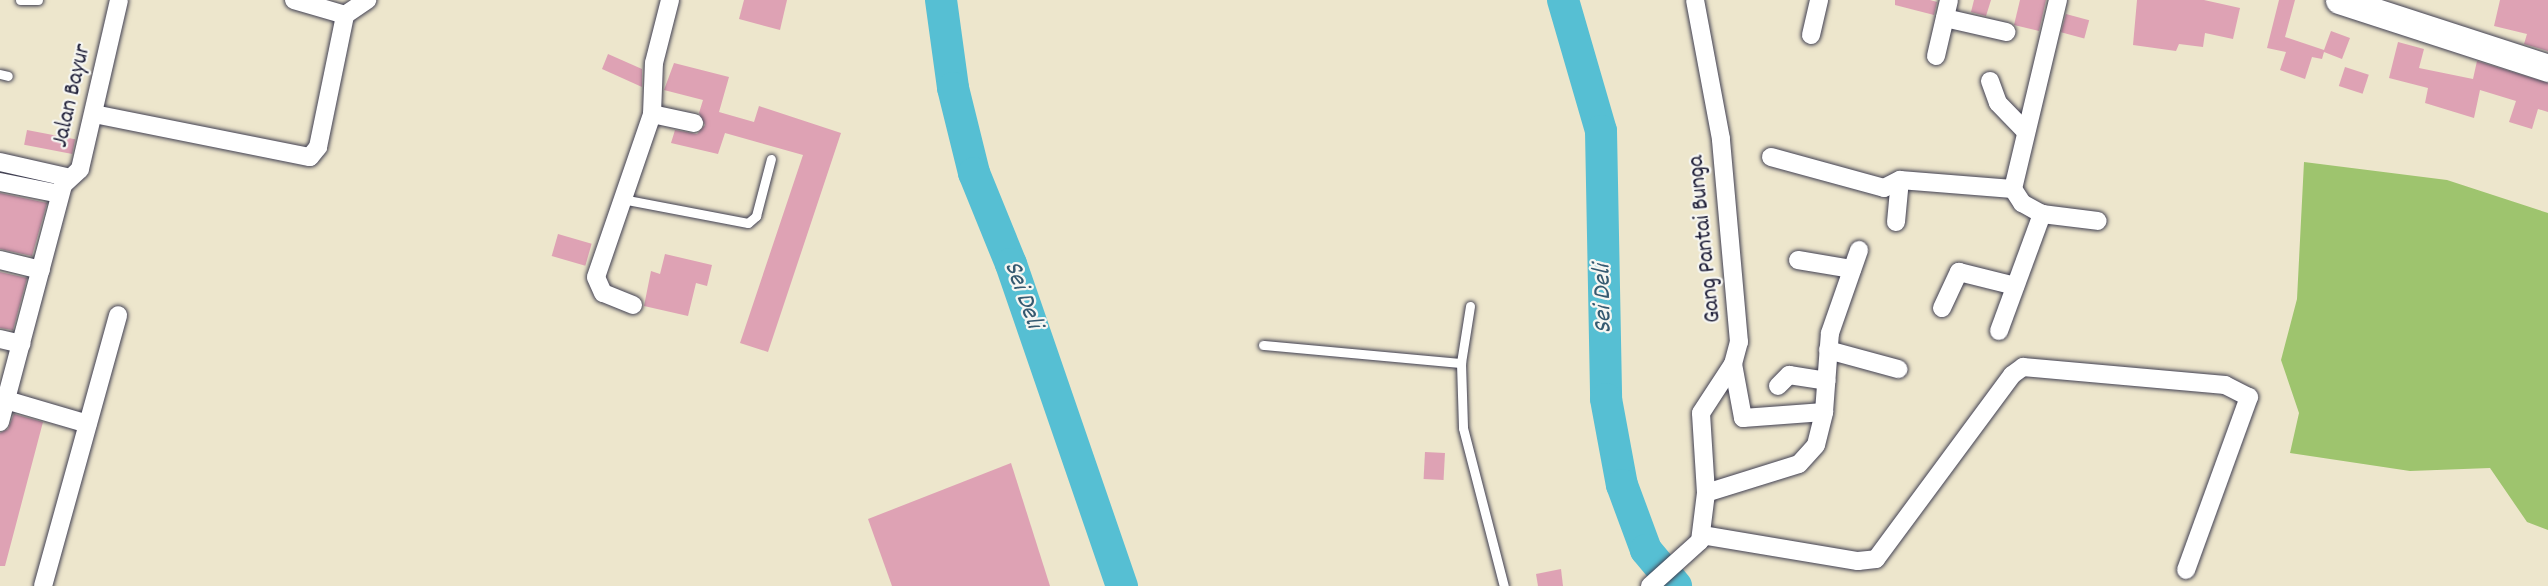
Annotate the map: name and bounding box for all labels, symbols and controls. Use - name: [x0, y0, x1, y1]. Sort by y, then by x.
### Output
- street label: Jalan Bayur: [47, 42, 99, 150]
- street label: Gang Pantai Bunga: [1683, 154, 1729, 324]
- water label: Sei Deli: [995, 257, 1049, 333]
- water label: Sei Deli: [1588, 264, 1620, 334]

